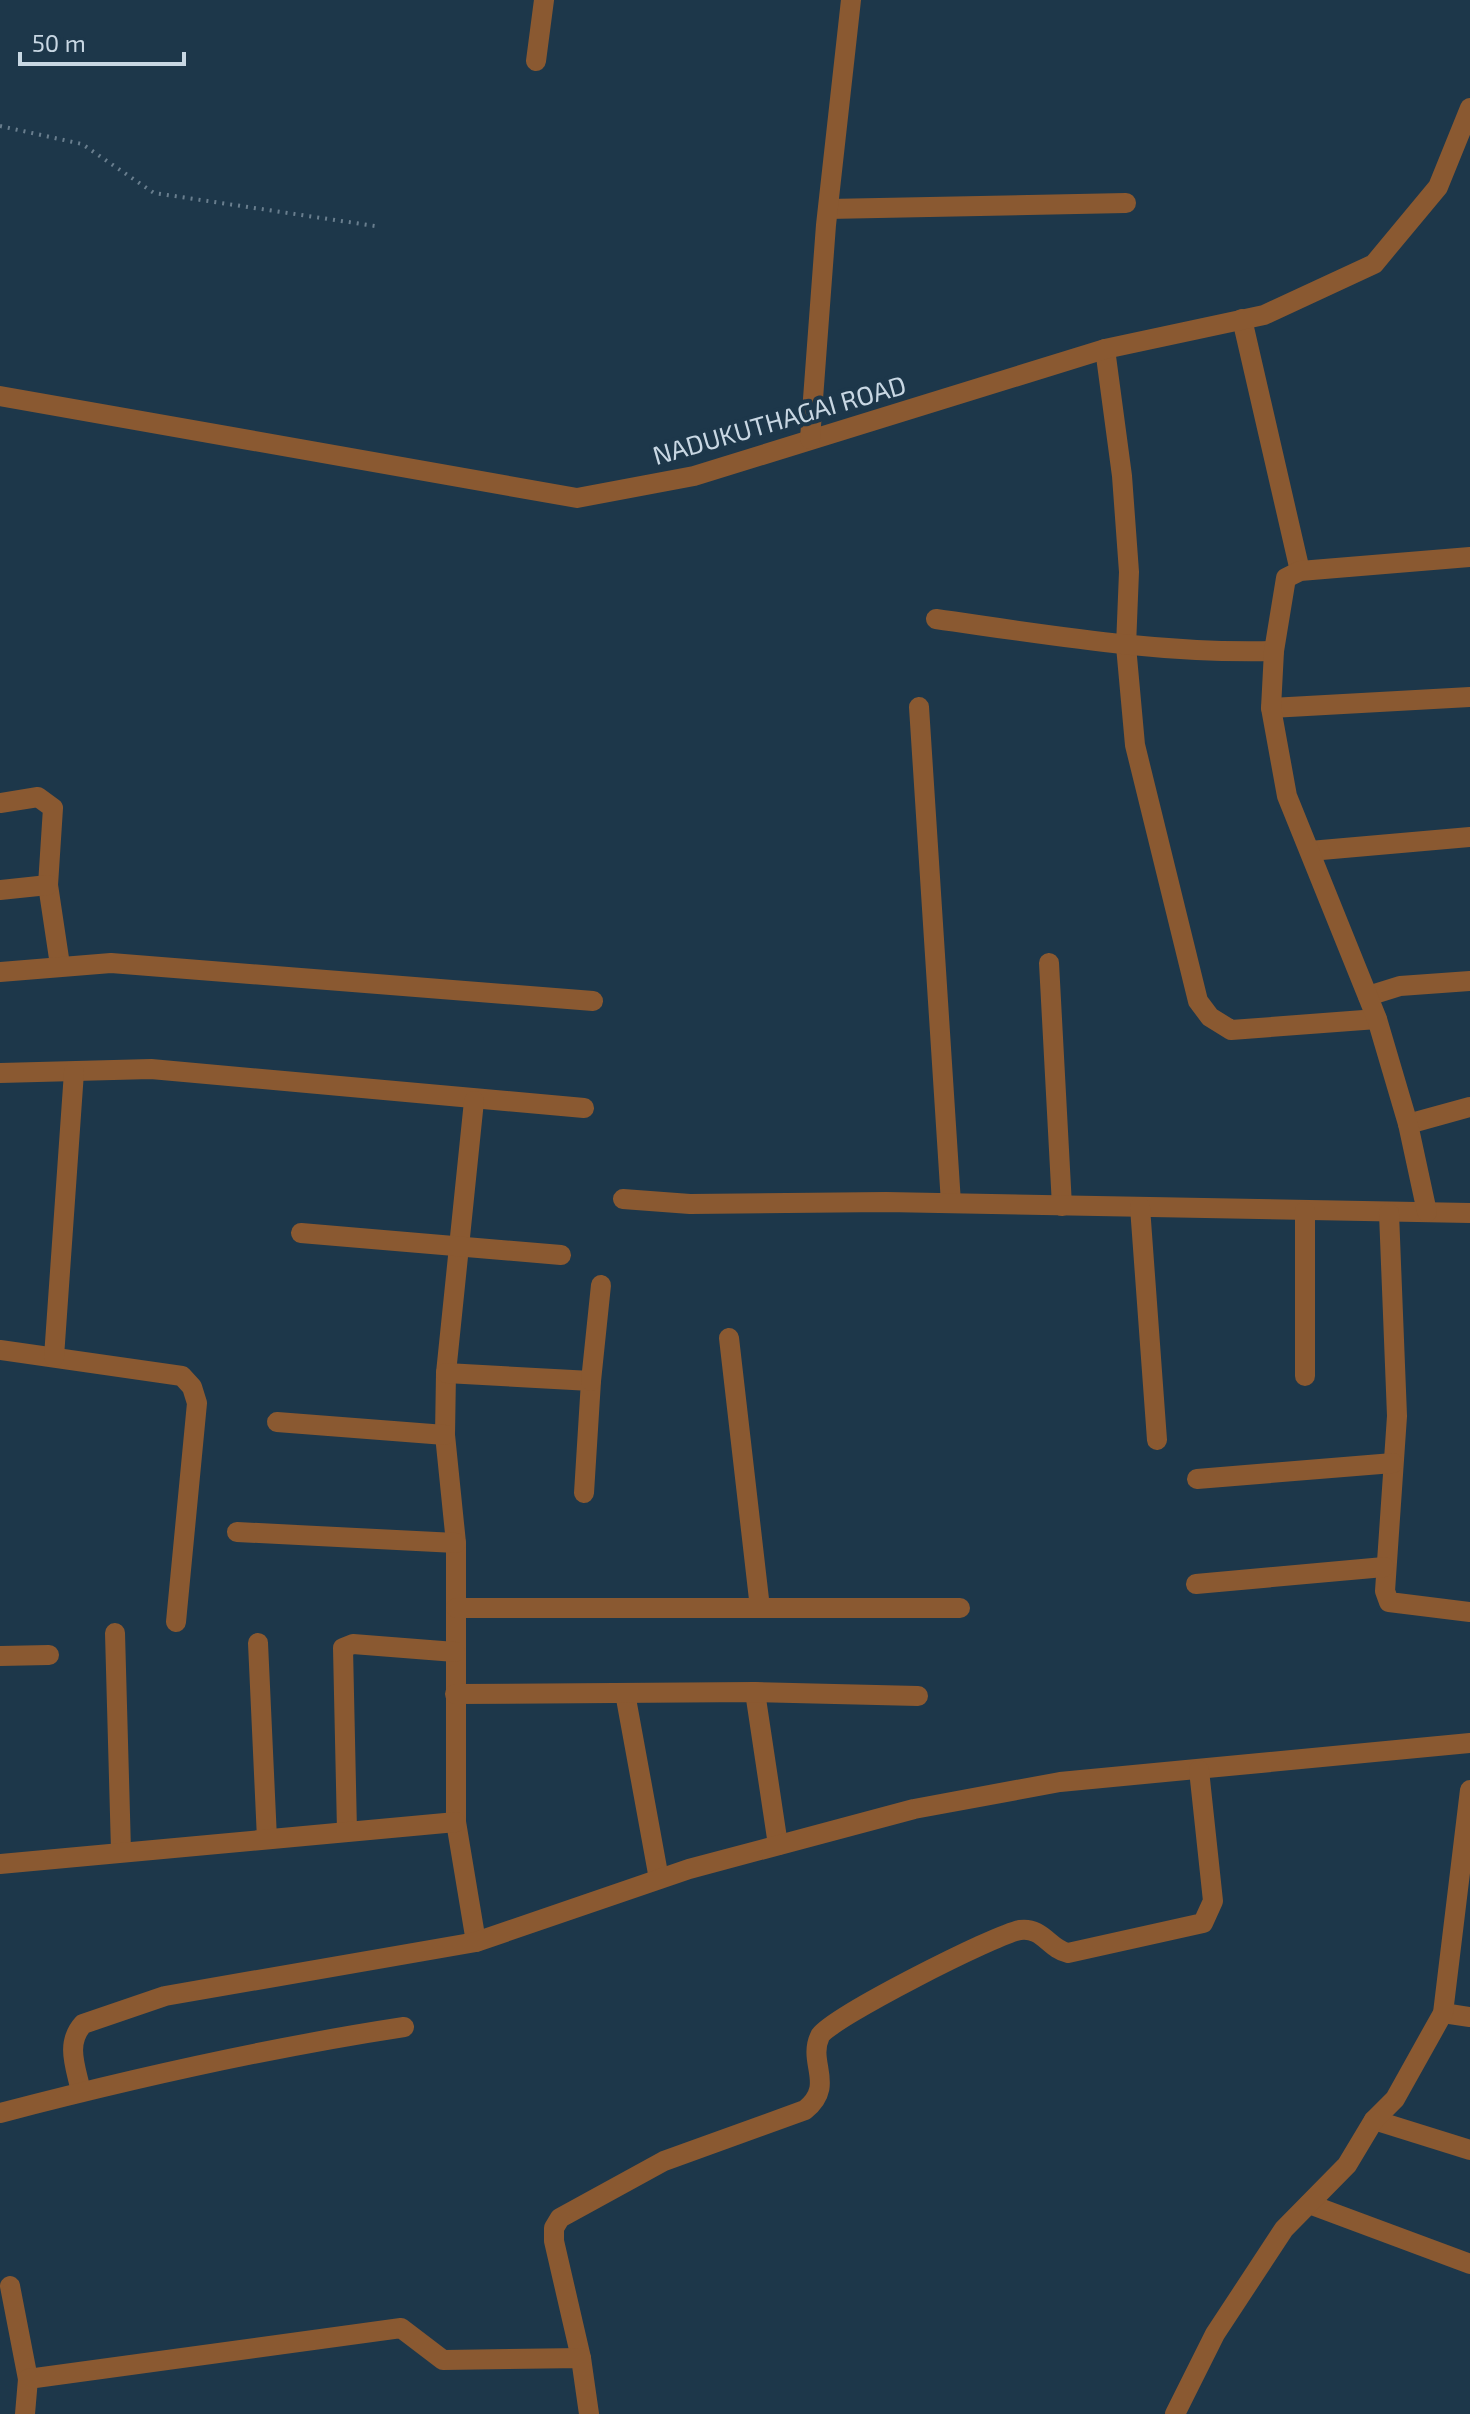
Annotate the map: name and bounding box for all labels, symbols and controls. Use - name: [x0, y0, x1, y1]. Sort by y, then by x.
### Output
- scale bar: [20, 16, 184, 66]
- text: 50 m: [32, 28, 86, 57]
- street label: NADUKUTHAGAI ROAD: [649, 368, 909, 470]

